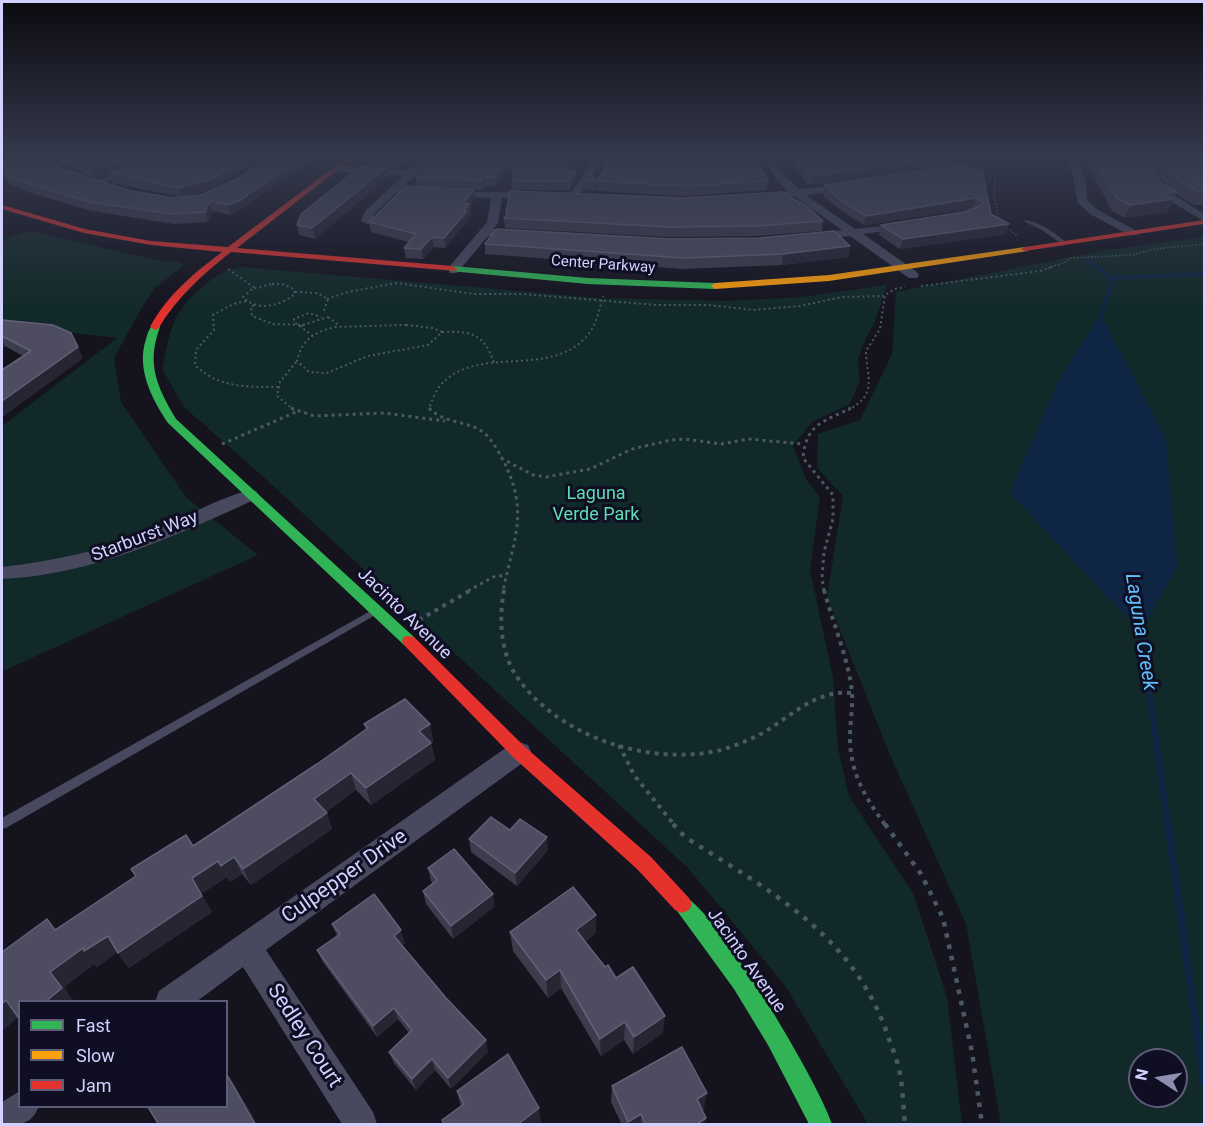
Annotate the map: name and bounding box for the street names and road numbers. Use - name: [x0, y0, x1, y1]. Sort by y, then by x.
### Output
- street label: Center Parkway: [550, 252, 656, 278]
- street label: Starburst Way: [89, 507, 201, 567]
- street label: Jacinto Avenue: [352, 564, 456, 664]
- street label: Culpepper Drive: [277, 824, 413, 930]
- street label: Jacinto Avenue: [702, 905, 790, 1017]
- street label: Sedley Court: [261, 979, 347, 1093]

